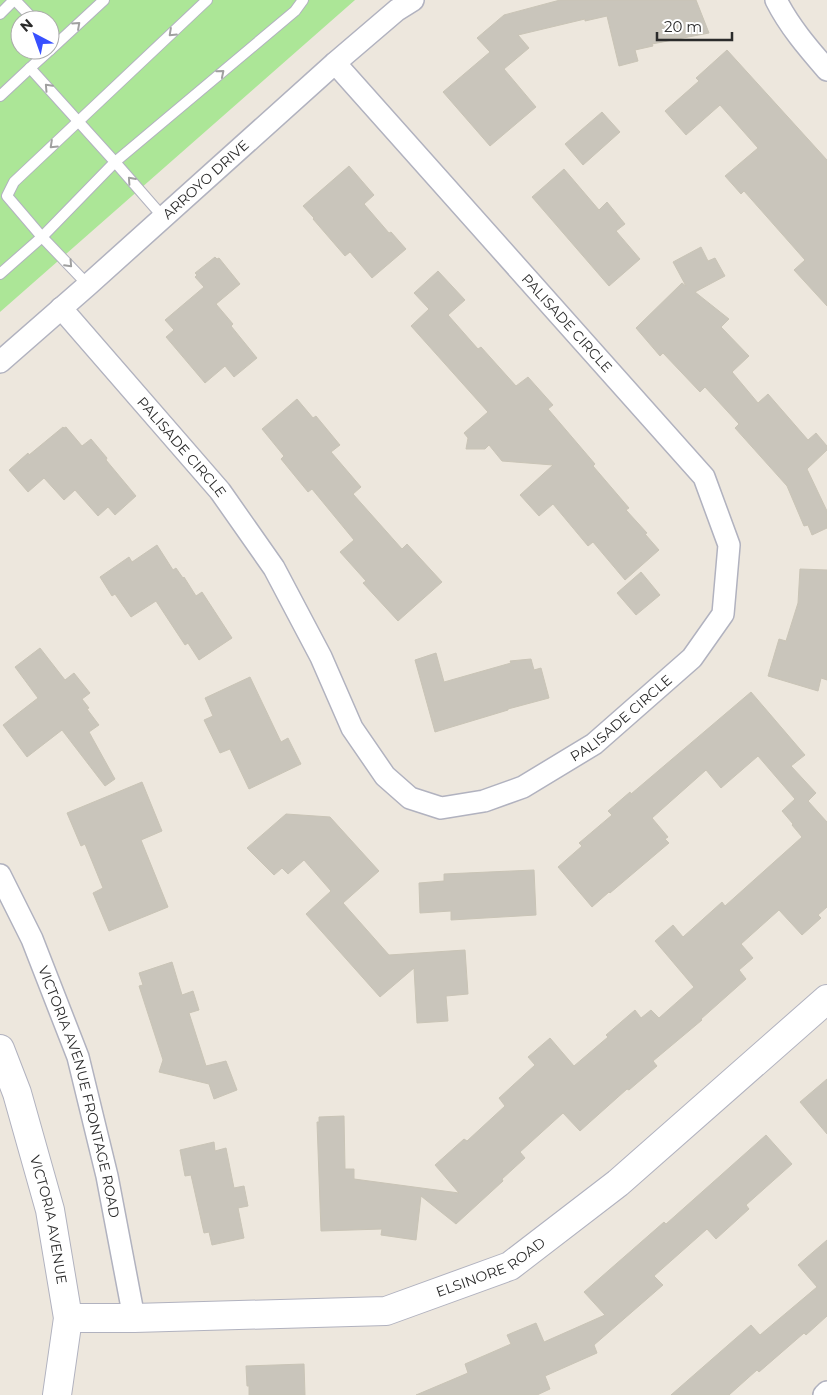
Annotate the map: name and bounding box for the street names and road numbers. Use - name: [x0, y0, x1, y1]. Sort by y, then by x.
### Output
- street label: ARROYO DRIVE: [159, 136, 253, 223]
- street label: PALISADE CIRCLE: [518, 270, 616, 376]
- street label: PALISADE CIRCLE: [133, 393, 230, 500]
- street label: PALISADE CIRCLE: [567, 671, 676, 765]
- street label: VICTORIA AVENUE FRONTAGE ROAD: [35, 965, 123, 1221]
- street label: VICTORIA AVENUE: [26, 1154, 70, 1286]
- street label: ELSINORE ROAD: [434, 1233, 549, 1301]

